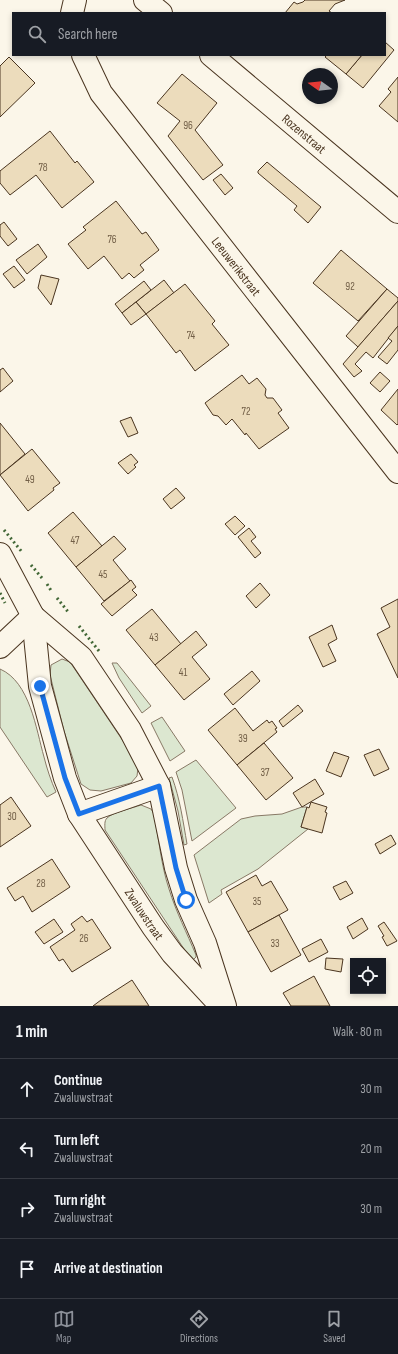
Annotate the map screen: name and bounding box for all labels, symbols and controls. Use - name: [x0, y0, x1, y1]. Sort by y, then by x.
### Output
- search box: [12, 12, 386, 56]
- icon: search: [26, 23, 48, 45]
- text: Search here: [58, 25, 118, 44]
- north arrow: [302, 68, 338, 104]
- street label: Rozenstraat: [278, 111, 329, 157]
- house number: 96: [183, 119, 193, 132]
- house number: 78: [38, 161, 48, 174]
- house number: 76: [107, 233, 117, 246]
- street label: Leeuwerikstraat: [208, 234, 264, 299]
- house number: 92: [345, 280, 355, 293]
- house number: 74: [187, 329, 196, 342]
- house number: 72: [242, 405, 251, 418]
- house number: 49: [25, 473, 35, 486]
- house number: 47: [71, 534, 80, 547]
- house number: 45: [98, 568, 108, 581]
- house number: 43: [149, 631, 159, 644]
- house number: 41: [179, 666, 187, 679]
- route end: [31, 677, 49, 695]
- house number: 39: [238, 732, 248, 745]
- house number: 37: [260, 766, 270, 779]
- house number: 30: [7, 810, 17, 823]
- house number: 28: [36, 877, 46, 890]
- street label: Zwaluwstraat: [121, 886, 167, 943]
- route start: [177, 891, 195, 909]
- house number: 35: [252, 895, 262, 908]
- house number: 26: [79, 932, 89, 945]
- house number: 33: [270, 937, 280, 950]
- map controls: [350, 958, 386, 994]
- button: locate: [350, 958, 386, 994]
- text: 1 min: [16, 1022, 48, 1042]
- text: Walk · 80 m: [333, 1024, 382, 1040]
- text: Continue: [54, 1071, 103, 1090]
- icon: ahead: [16, 1078, 38, 1100]
- text: 30 m: [360, 1081, 382, 1097]
- text: Zwaluwstraat: [54, 1090, 113, 1106]
- text: Turn left: [54, 1131, 99, 1150]
- icon: left: [16, 1138, 38, 1160]
- text: 20 m: [360, 1141, 382, 1157]
- text: Zwaluwstraat: [54, 1150, 113, 1166]
- text: Turn right: [54, 1191, 106, 1210]
- icon: right: [16, 1198, 38, 1220]
- text: 30 m: [360, 1201, 382, 1217]
- text: Zwaluwstraat: [54, 1210, 113, 1226]
- icon: arrive: [16, 1258, 38, 1280]
- text: Arrive at destination: [54, 1259, 163, 1278]
- tab: Map: [53, 1308, 75, 1345]
- tab: Directions: [180, 1308, 218, 1345]
- tab: Saved: [323, 1308, 345, 1345]

